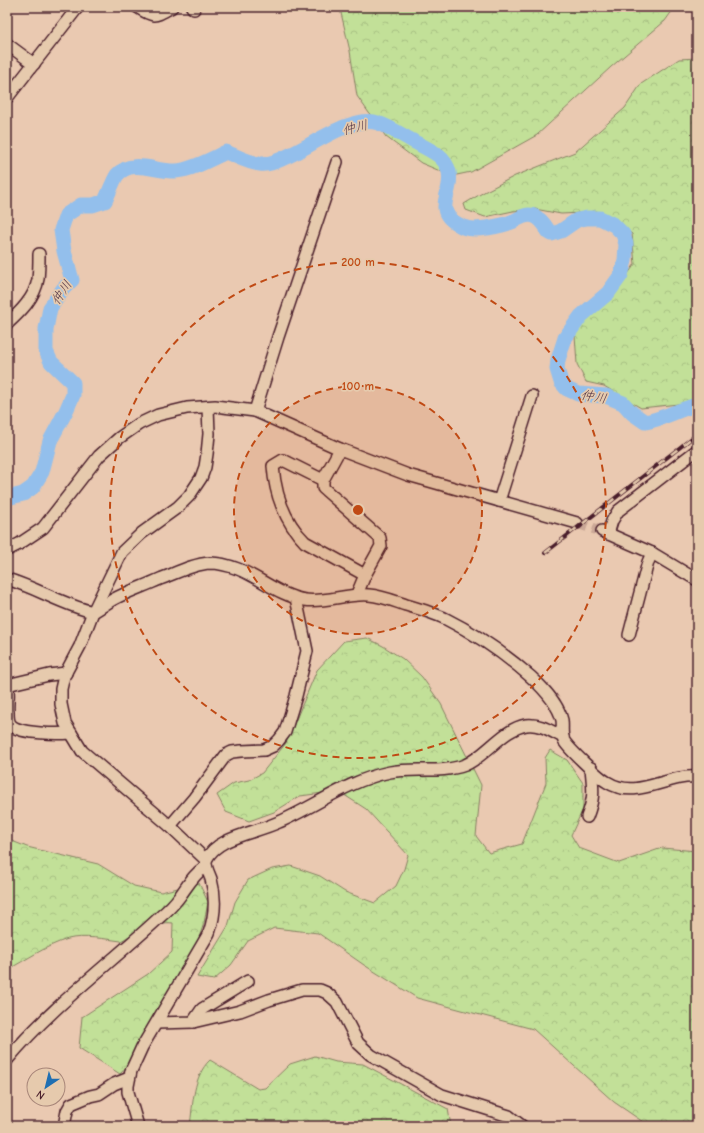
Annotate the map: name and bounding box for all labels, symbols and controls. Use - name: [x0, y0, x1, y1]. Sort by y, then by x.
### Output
- water label: 仲川: [341, 117, 369, 138]
- text: 200 m: [341, 255, 375, 269]
- water label: 仲川: [48, 277, 75, 307]
- text: 100 m: [342, 379, 374, 393]
- water label: 仲川: [580, 387, 608, 406]
- centre of rings: [351, 503, 365, 517]
- north arrow: [26, 1067, 66, 1107]
- text: N: [34, 1087, 47, 1102]

